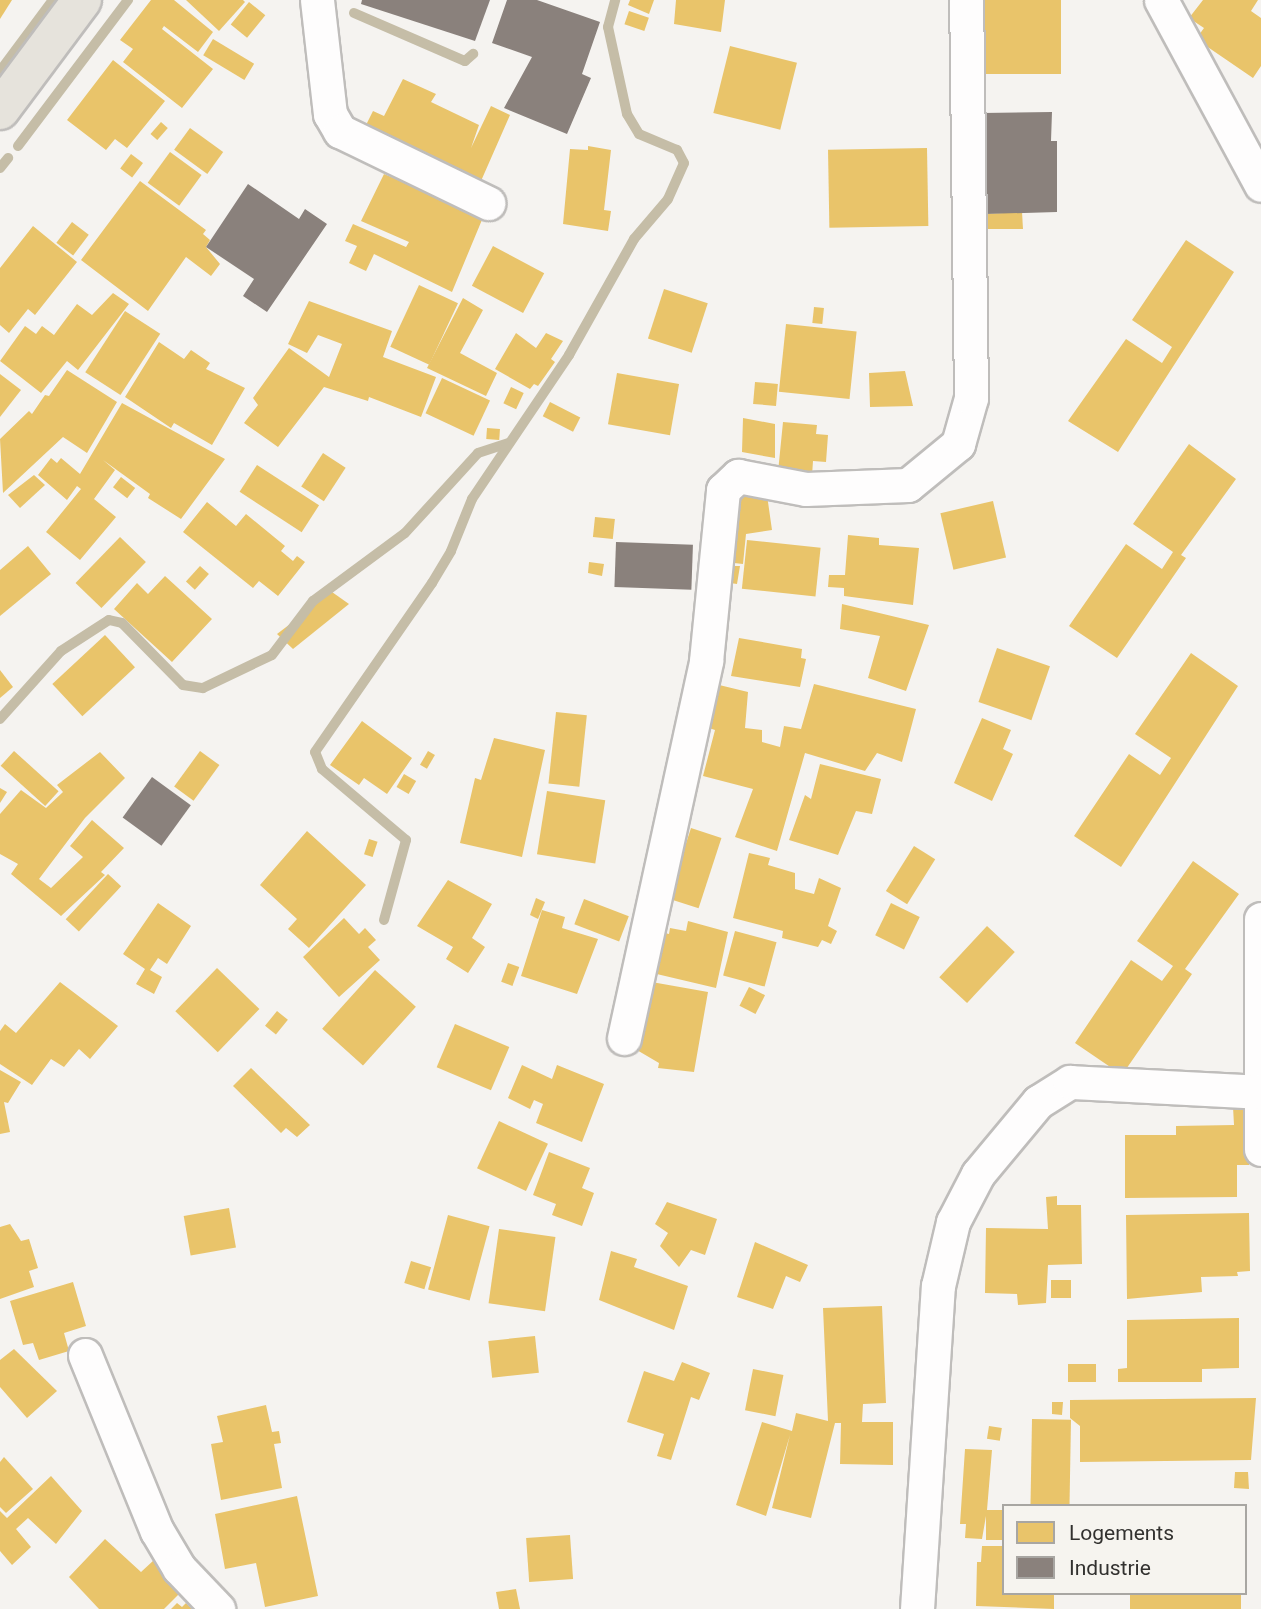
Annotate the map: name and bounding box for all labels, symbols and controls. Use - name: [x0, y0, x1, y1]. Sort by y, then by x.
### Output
- legend: [1002, 1504, 1247, 1595]
- text: Logements: [1069, 1521, 1174, 1545]
- text: Industrie: [1069, 1556, 1151, 1580]

